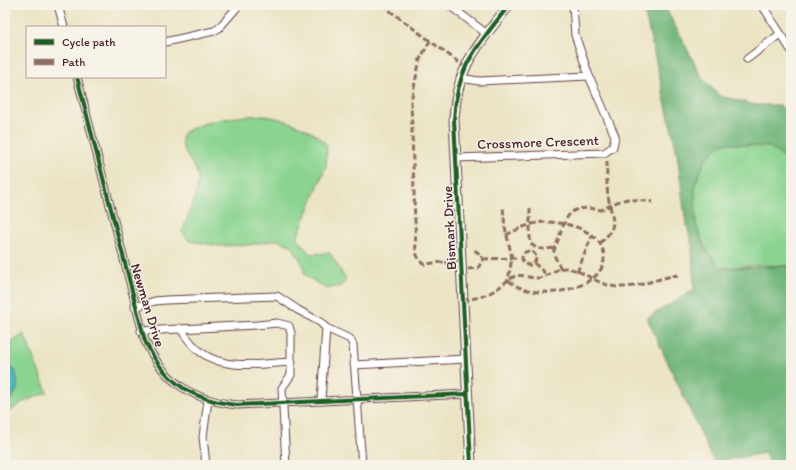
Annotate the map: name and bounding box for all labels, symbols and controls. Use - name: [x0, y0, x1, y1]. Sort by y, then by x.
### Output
- legend: [26, 26, 166, 78]
- text: Cycle path: [62, 35, 116, 49]
- text: Path: [62, 55, 85, 69]
- street label: Crossmore Crescent: [477, 132, 599, 153]
- street label: Bismark Drive: [439, 185, 460, 270]
- street label: Newman Drive: [127, 261, 168, 349]

